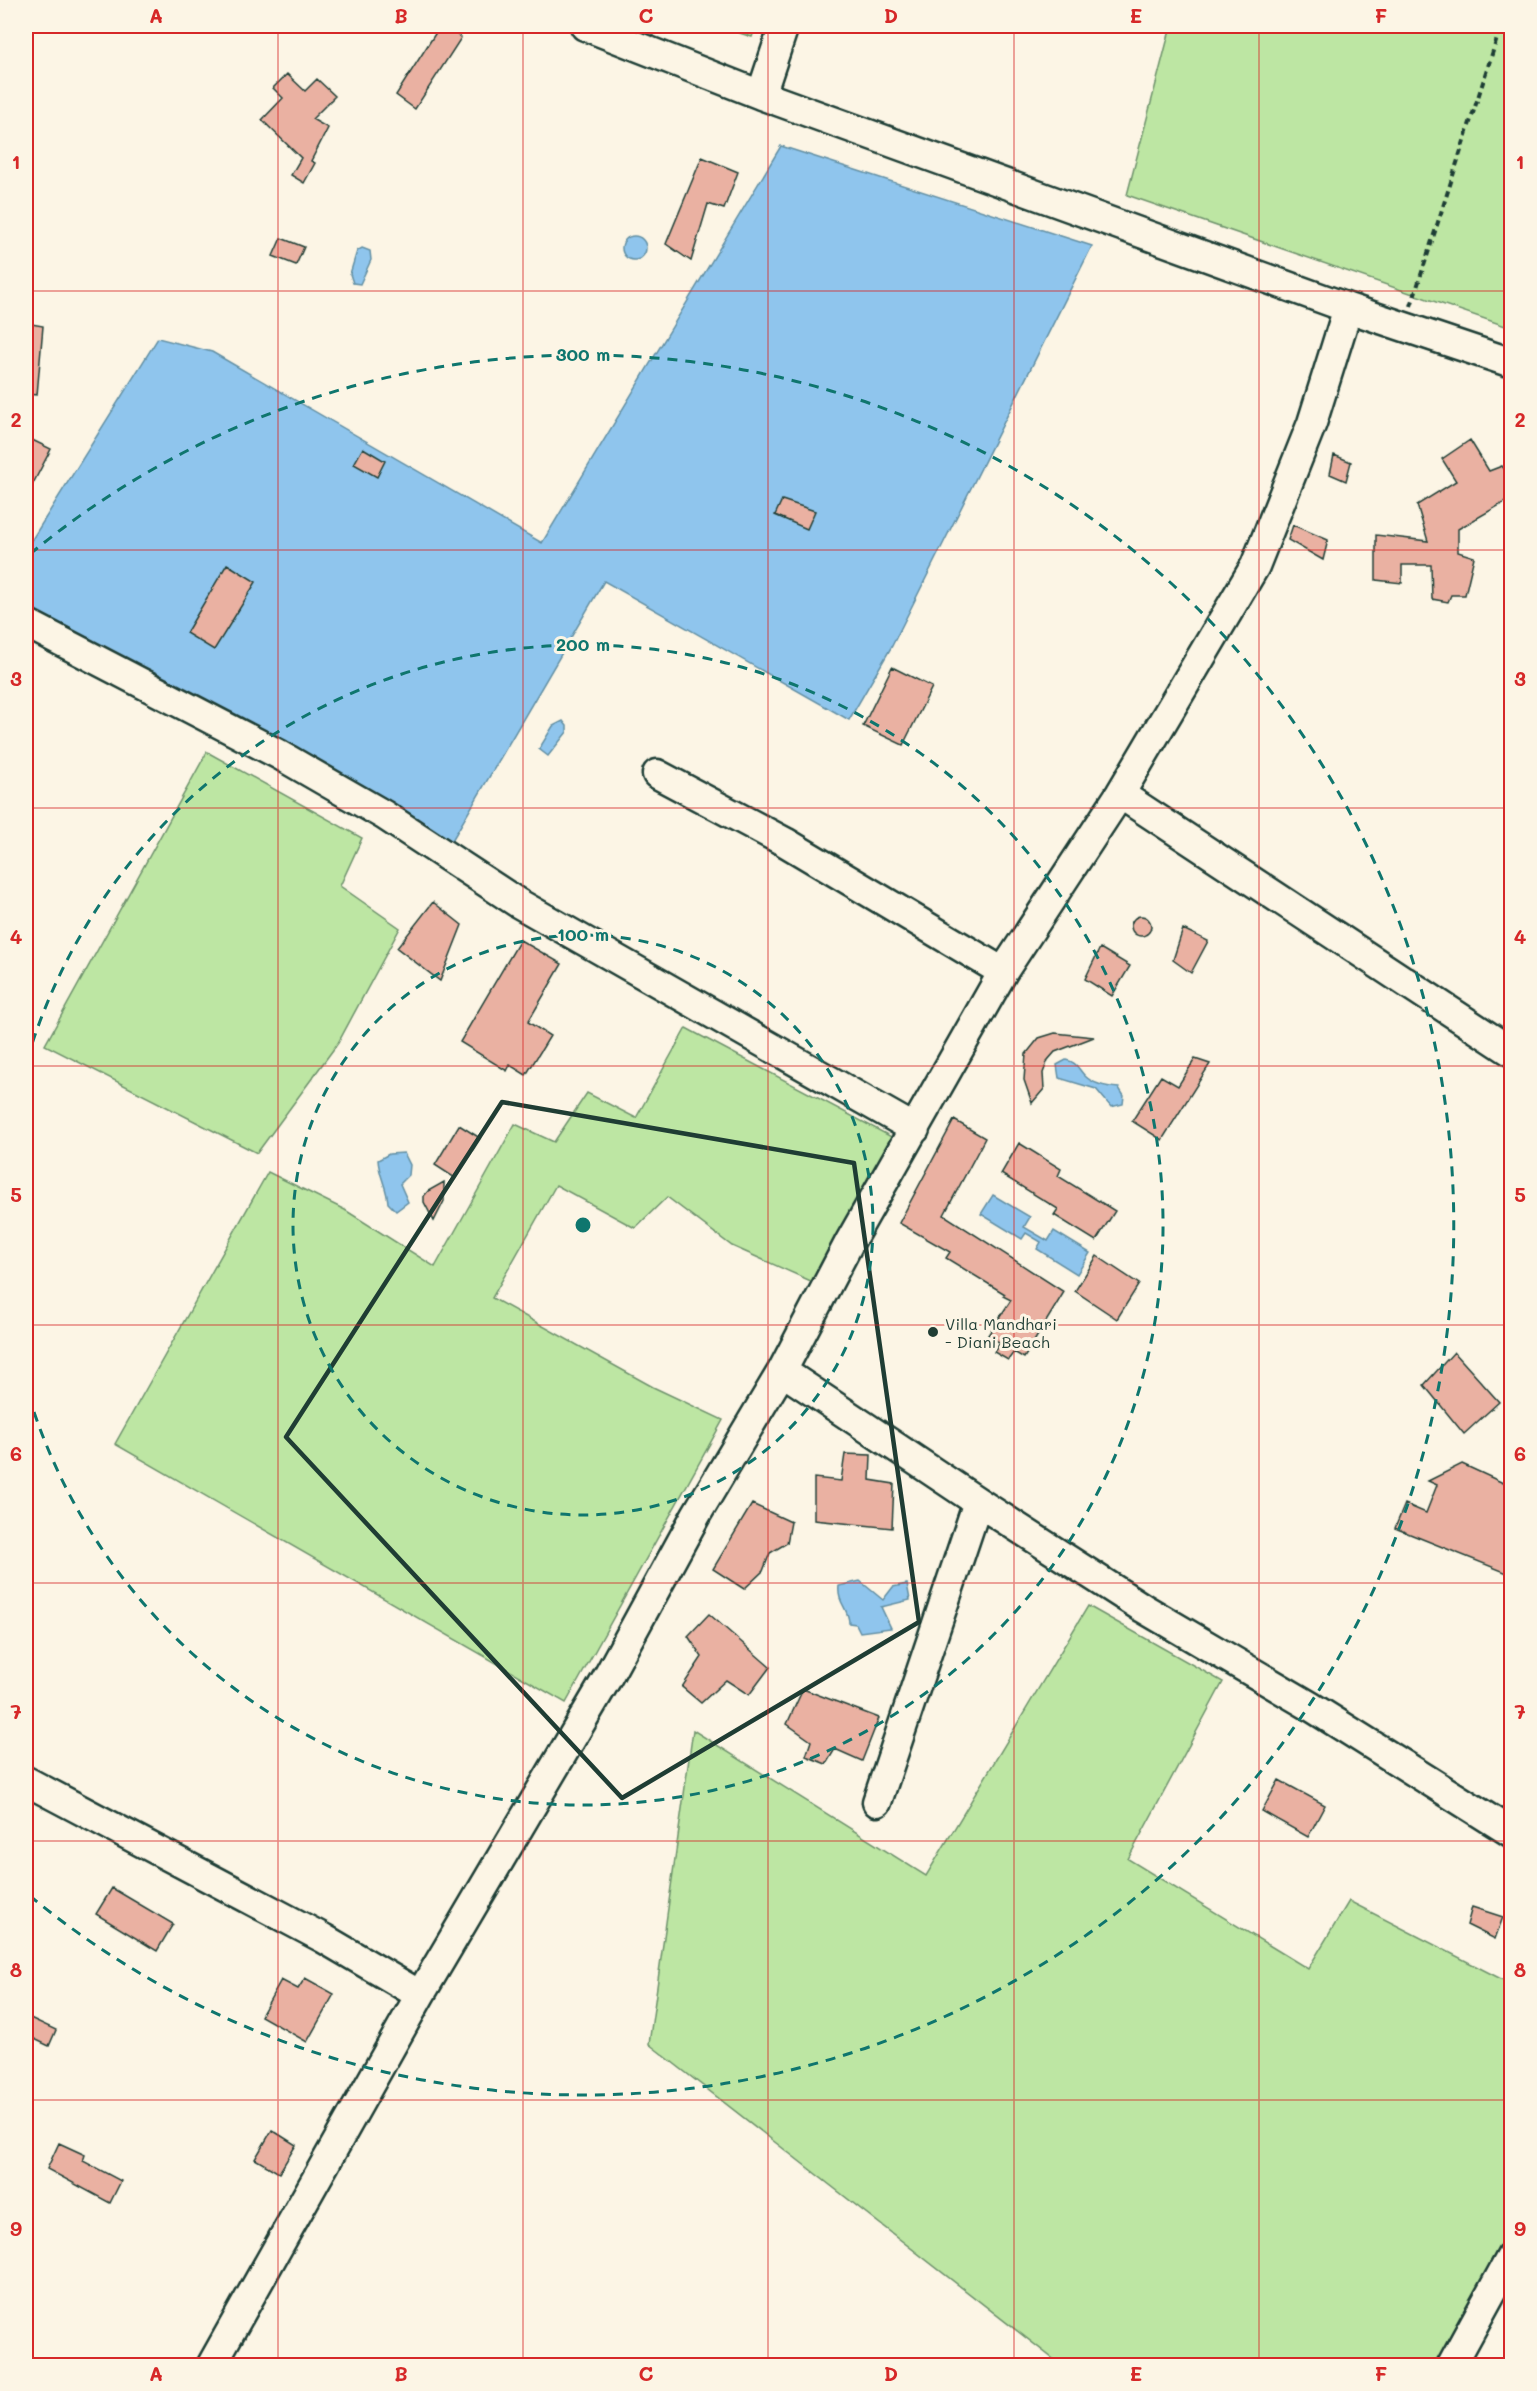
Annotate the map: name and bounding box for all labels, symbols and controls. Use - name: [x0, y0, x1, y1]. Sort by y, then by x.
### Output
- text: A: [149, 2, 163, 28]
- text: B: [394, 2, 408, 28]
- text: C: [639, 2, 654, 28]
- text: D: [884, 2, 898, 28]
- text: E: [1130, 2, 1142, 28]
- text: F: [1375, 2, 1388, 28]
- text: 1: [12, 148, 20, 174]
- text: 1: [1516, 148, 1524, 174]
- text: 300 m: [556, 342, 610, 366]
- text: 2: [10, 406, 22, 432]
- text: 2: [1514, 406, 1526, 432]
- text: 200 m: [556, 632, 610, 656]
- text: 3: [10, 665, 22, 691]
- text: 3: [1514, 665, 1526, 691]
- text: 100 m: [557, 922, 609, 946]
- text: 4: [10, 923, 23, 949]
- text: 4: [1514, 923, 1527, 949]
- text: 5: [10, 1181, 22, 1207]
- text: 5: [1514, 1181, 1526, 1207]
- centre of rings: [573, 1215, 593, 1235]
- place label: Villa Mandhari - Diani Beach: [945, 1313, 1057, 1352]
- marker: Villa Mandhari - Diani Beach: [926, 1325, 940, 1339]
- text: 6: [10, 1440, 22, 1466]
- text: 6: [1514, 1440, 1526, 1466]
- text: 7: [10, 1698, 22, 1724]
- text: 7: [1514, 1698, 1526, 1724]
- text: 8: [10, 1956, 22, 1982]
- text: 8: [1514, 1956, 1526, 1982]
- text: 9: [10, 2215, 22, 2241]
- text: 9: [1514, 2215, 1526, 2241]
- text: A: [149, 2360, 163, 2386]
- text: B: [394, 2360, 408, 2386]
- text: C: [639, 2360, 654, 2386]
- text: D: [884, 2360, 898, 2386]
- text: E: [1130, 2360, 1142, 2386]
- text: F: [1375, 2360, 1388, 2386]

